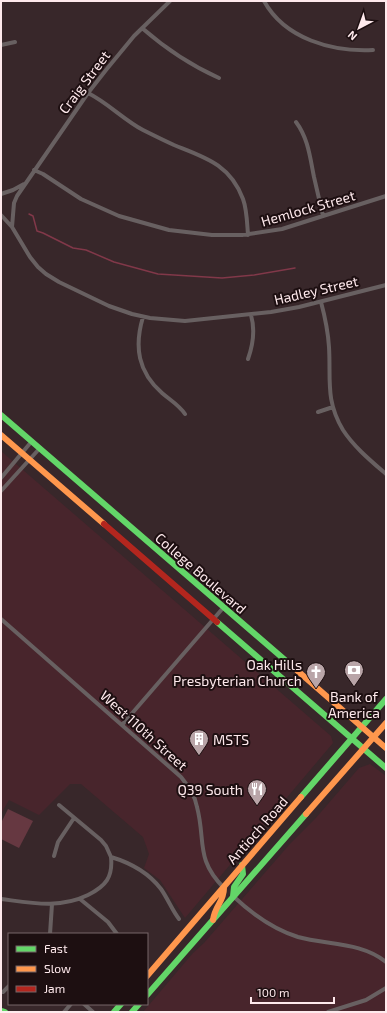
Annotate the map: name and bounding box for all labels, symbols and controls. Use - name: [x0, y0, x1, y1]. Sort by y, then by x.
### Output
- north arrow: [339, 8, 379, 48]
- text: N: [345, 28, 359, 43]
- street label: Craig Street: [55, 47, 113, 117]
- street label: Hemlock Street: [259, 186, 357, 230]
- street label: Hadley Street: [272, 272, 360, 308]
- street label: College Boulevard: [152, 529, 250, 617]
- place label: Oak Hills Presbyterian Church: [173, 656, 302, 689]
- bank icon: Bank of America: [343, 659, 365, 687]
- church icon: Oak Hills Presbyterian Church: [305, 661, 327, 689]
- street label: West 110th Street: [97, 686, 191, 774]
- place label: Bank of America: [328, 688, 380, 721]
- building icon: MSTS: [188, 728, 210, 756]
- place label: MSTS: [213, 731, 249, 748]
- restaurant icon: Q39 South: [246, 778, 268, 806]
- place label: Q39 South: [177, 781, 243, 798]
- street label: Antioch Road: [223, 793, 291, 867]
- legend: [8, 933, 148, 1005]
- text: Fast: [44, 941, 68, 955]
- text: Slow: [44, 961, 71, 975]
- scale bar: [251, 979, 334, 1005]
- text: Jam: [44, 981, 65, 995]
- text: 100 m: [257, 985, 289, 999]

